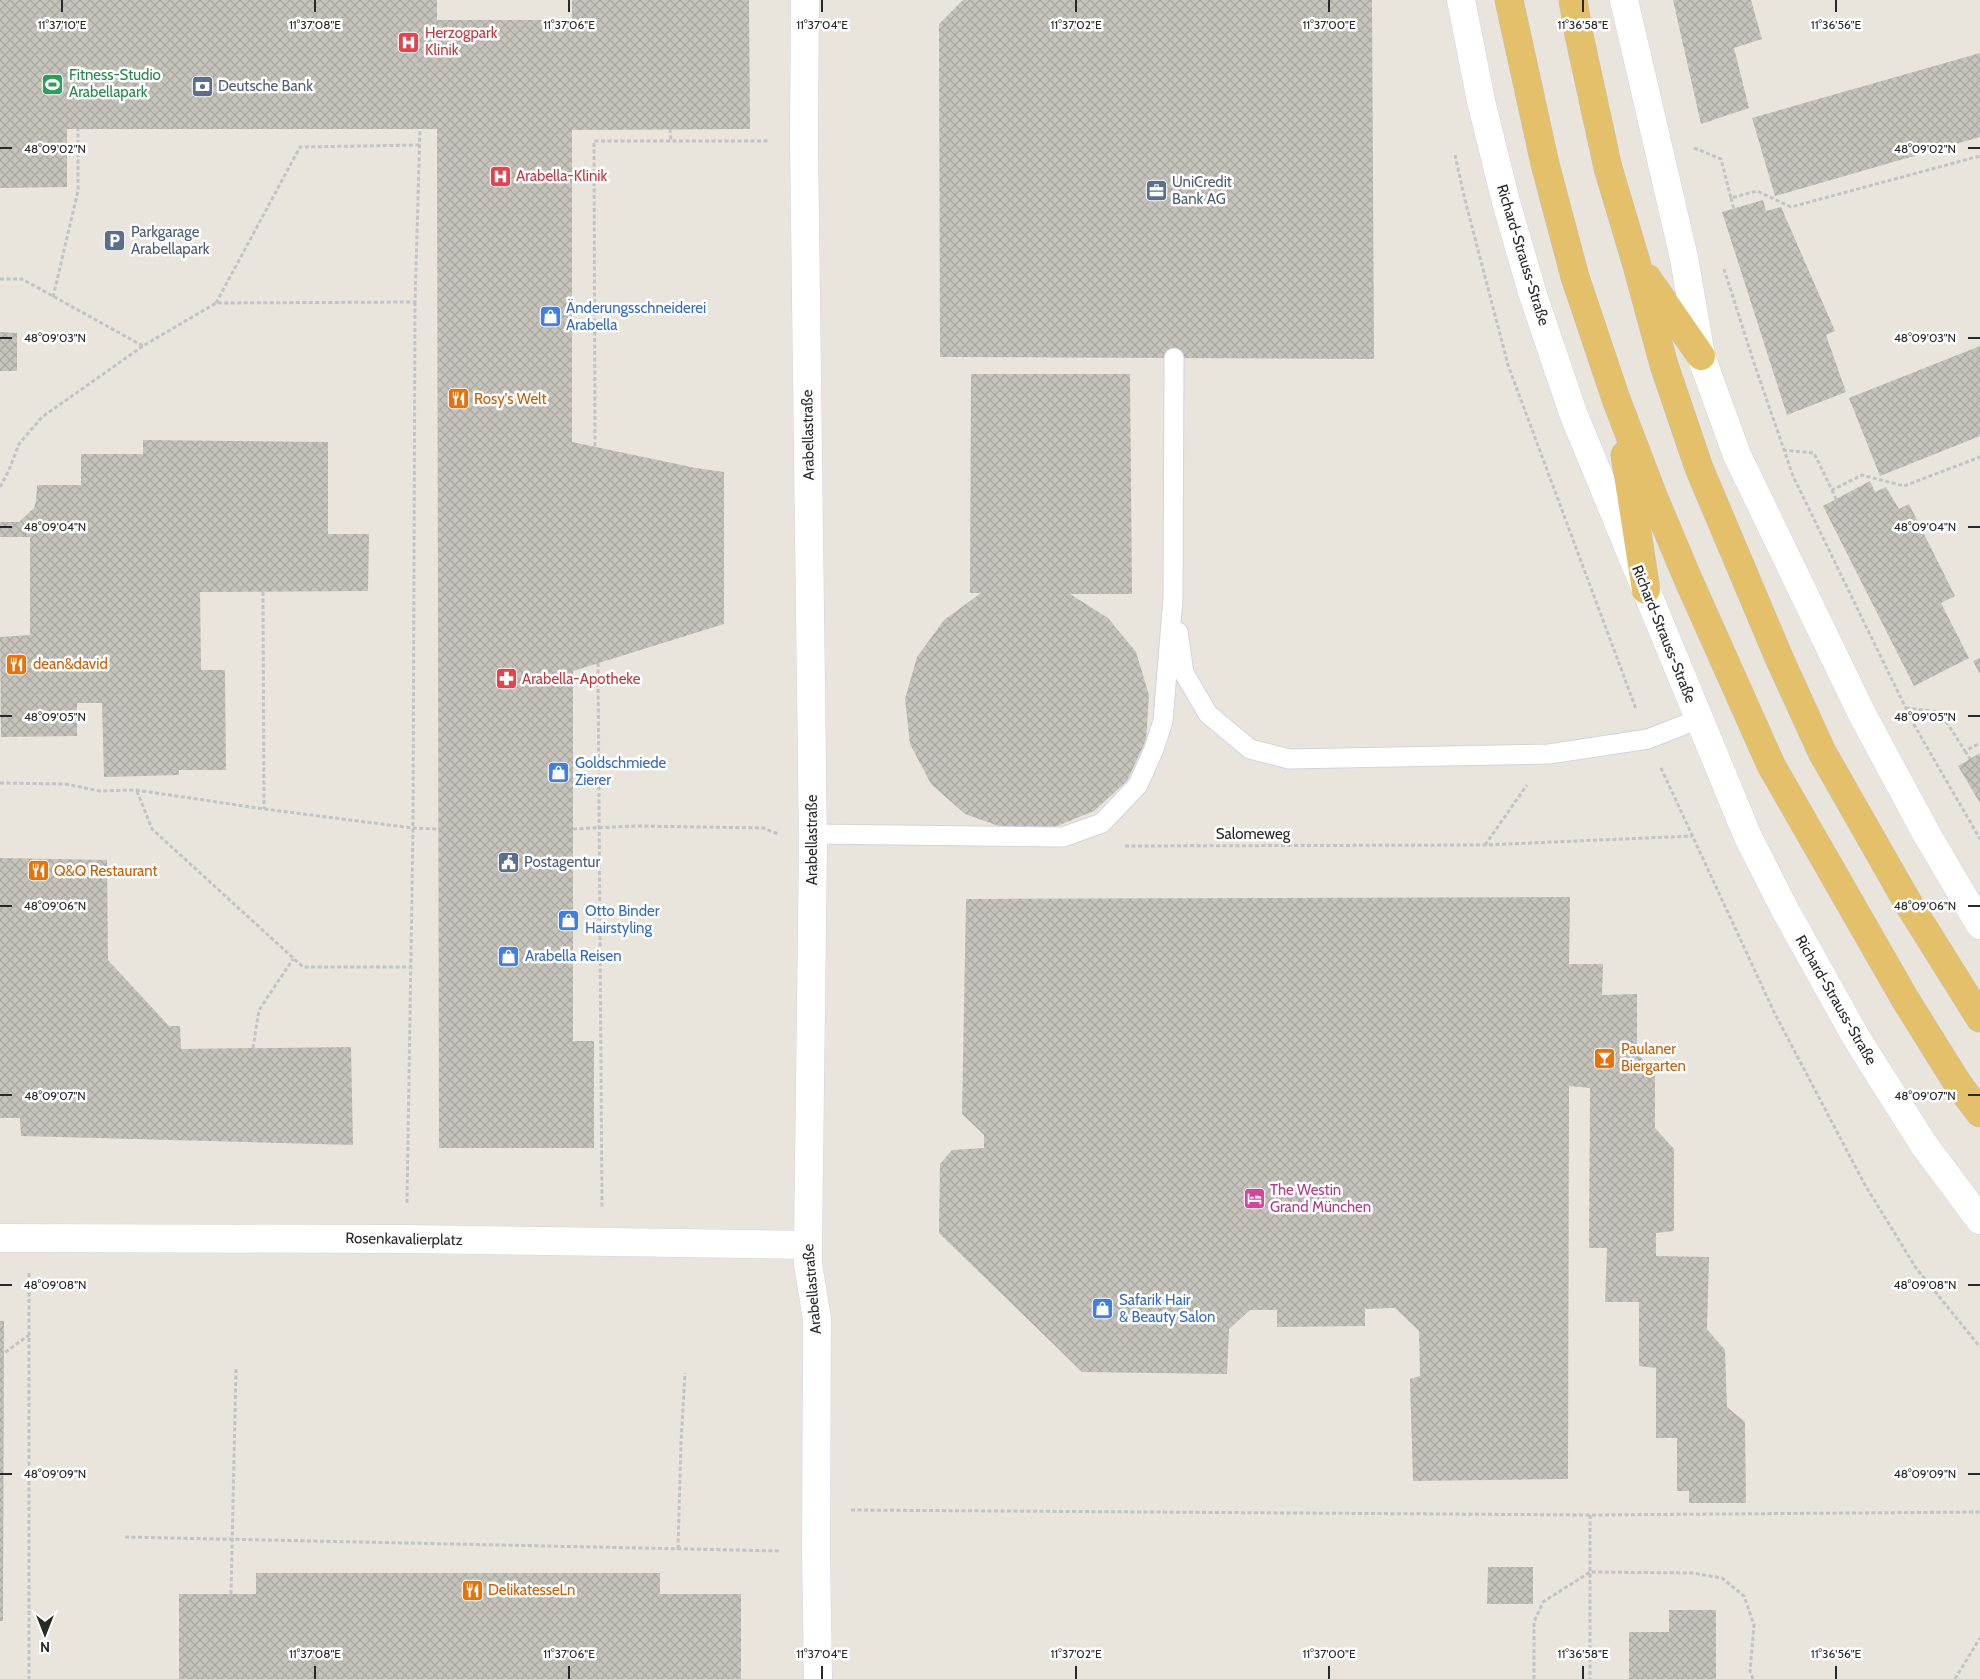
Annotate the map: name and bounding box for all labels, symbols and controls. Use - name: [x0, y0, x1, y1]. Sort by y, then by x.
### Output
- text: 11°37'10"E: [38, 17, 87, 32]
- text: 11°37'08"E: [289, 17, 341, 32]
- text: 11°37'06"E: [543, 17, 595, 32]
- text: 11°37'04"E: [796, 17, 848, 32]
- text: 11°37'02"E: [1050, 17, 1102, 32]
- text: 11°37'00"E: [1302, 17, 1356, 32]
- text: 11°36'58"E: [1558, 17, 1609, 32]
- text: 11°36'56"E: [1811, 17, 1862, 32]
- place label: Herzogpark Klinik: [425, 24, 498, 59]
- hospital icon: Herzogpark Klinik: [397, 30, 421, 54]
- place label: Fitness-Studio Arabellapark: [69, 66, 161, 101]
- sports icon: Fitness-Studio Arabellapark: [41, 72, 65, 96]
- bank icon: Deutsche Bank: [190, 74, 214, 98]
- place label: Deutsche Bank: [218, 77, 313, 95]
- text: 48°09'02"N: [24, 141, 86, 156]
- text: 48°09'02"N: [1894, 141, 1956, 156]
- hospital icon: Arabella-Klinik: [488, 164, 512, 188]
- place label: Arabella-Klinik: [516, 167, 607, 185]
- place label: UniCredit Bank AG: [1172, 173, 1232, 208]
- office icon: UniCredit Bank AG: [1144, 179, 1168, 203]
- street label: Richard-Strauss-Straße: [1493, 182, 1553, 328]
- place label: Parkgarage Arabellapark: [131, 223, 210, 258]
- parking icon: Parkgarage Arabellapark: [103, 229, 127, 253]
- place label: Änderungsschneiderei Arabella: [566, 299, 706, 334]
- shop icon: Änderungsschneiderei Arabella: [538, 305, 562, 329]
- text: 48°09'03"N: [24, 330, 86, 345]
- text: 48°09'03"N: [1894, 330, 1956, 345]
- restaurant icon: Rosy's Welt: [446, 387, 470, 411]
- street label: Arabellastraße: [798, 389, 818, 481]
- place label: Rosy's Welt: [474, 390, 547, 408]
- text: 48°09'04"N: [24, 519, 86, 534]
- text: 48°09'04"N: [1894, 519, 1956, 534]
- street label: Richard-Strauss-Straße: [1628, 563, 1700, 706]
- restaurant icon: dean&david: [5, 652, 29, 676]
- place label: dean&david: [33, 655, 108, 673]
- pharmacy icon: Arabella-Apotheke: [494, 667, 518, 691]
- place label: Arabella-Apotheke: [522, 670, 641, 688]
- text: 48°09'05"N: [24, 709, 86, 724]
- text: 48°09'05"N: [1894, 709, 1956, 724]
- place label: Goldschmiede Zierer: [575, 754, 667, 789]
- shop icon: Goldschmiede Zierer: [547, 760, 571, 784]
- street label: Arabellastraße: [803, 794, 821, 885]
- street label: Salomeweg: [1216, 825, 1291, 843]
- public building icon: Postagentur: [496, 850, 520, 874]
- place label: Postagentur: [524, 853, 600, 871]
- restaurant icon: Q&Q Restaurant: [26, 859, 50, 883]
- place label: Q&Q Restaurant: [54, 862, 158, 880]
- text: 48°09'06"N: [24, 898, 86, 913]
- text: 48°09'06"N: [1894, 898, 1956, 913]
- place label: Otto Binder Hairstyling: [585, 902, 660, 937]
- shop icon: Otto Binder Hairstyling: [557, 908, 581, 932]
- street label: Richard-Strauss-Straße: [1791, 932, 1881, 1068]
- shop icon: Arabella Reisen: [497, 944, 521, 968]
- place label: Arabella Reisen: [525, 947, 622, 965]
- place label: Paulaner Biergarten: [1621, 1040, 1686, 1075]
- bar icon: Paulaner Biergarten: [1593, 1046, 1617, 1070]
- text: 48°09'07"N: [24, 1088, 86, 1103]
- text: 48°09'07"N: [1894, 1088, 1956, 1103]
- place label: The Westin Grand München: [1270, 1181, 1371, 1216]
- hotel icon: The Westin Grand München: [1242, 1187, 1266, 1211]
- street label: Rosenkavalierplatz: [345, 1229, 463, 1249]
- street label: Arabellastraße: [799, 1243, 825, 1335]
- text: 48°09'08"N: [24, 1277, 86, 1292]
- text: 48°09'08"N: [1894, 1277, 1956, 1292]
- place label: Safarik Hair & Beauty Salon: [1119, 1291, 1215, 1326]
- shop icon: Safarik Hair & Beauty Salon: [1091, 1297, 1115, 1321]
- text: 48°09'09"N: [24, 1466, 86, 1481]
- text: 48°09'09"N: [1894, 1466, 1956, 1481]
- restaurant icon: DelikatesseLn: [460, 1578, 484, 1602]
- place label: DelikatesseLn: [488, 1581, 575, 1599]
- north arrow: [20, 1609, 70, 1659]
- text: N: [40, 1638, 50, 1656]
- text: 11°37'08"E: [289, 1646, 341, 1661]
- text: 11°37'06"E: [543, 1646, 595, 1661]
- text: 11°37'04"E: [796, 1646, 848, 1661]
- text: 11°37'02"E: [1050, 1646, 1102, 1661]
- text: 11°37'00"E: [1302, 1646, 1356, 1661]
- text: 11°36'58"E: [1558, 1646, 1609, 1661]
- text: 11°36'56"E: [1811, 1646, 1862, 1661]

